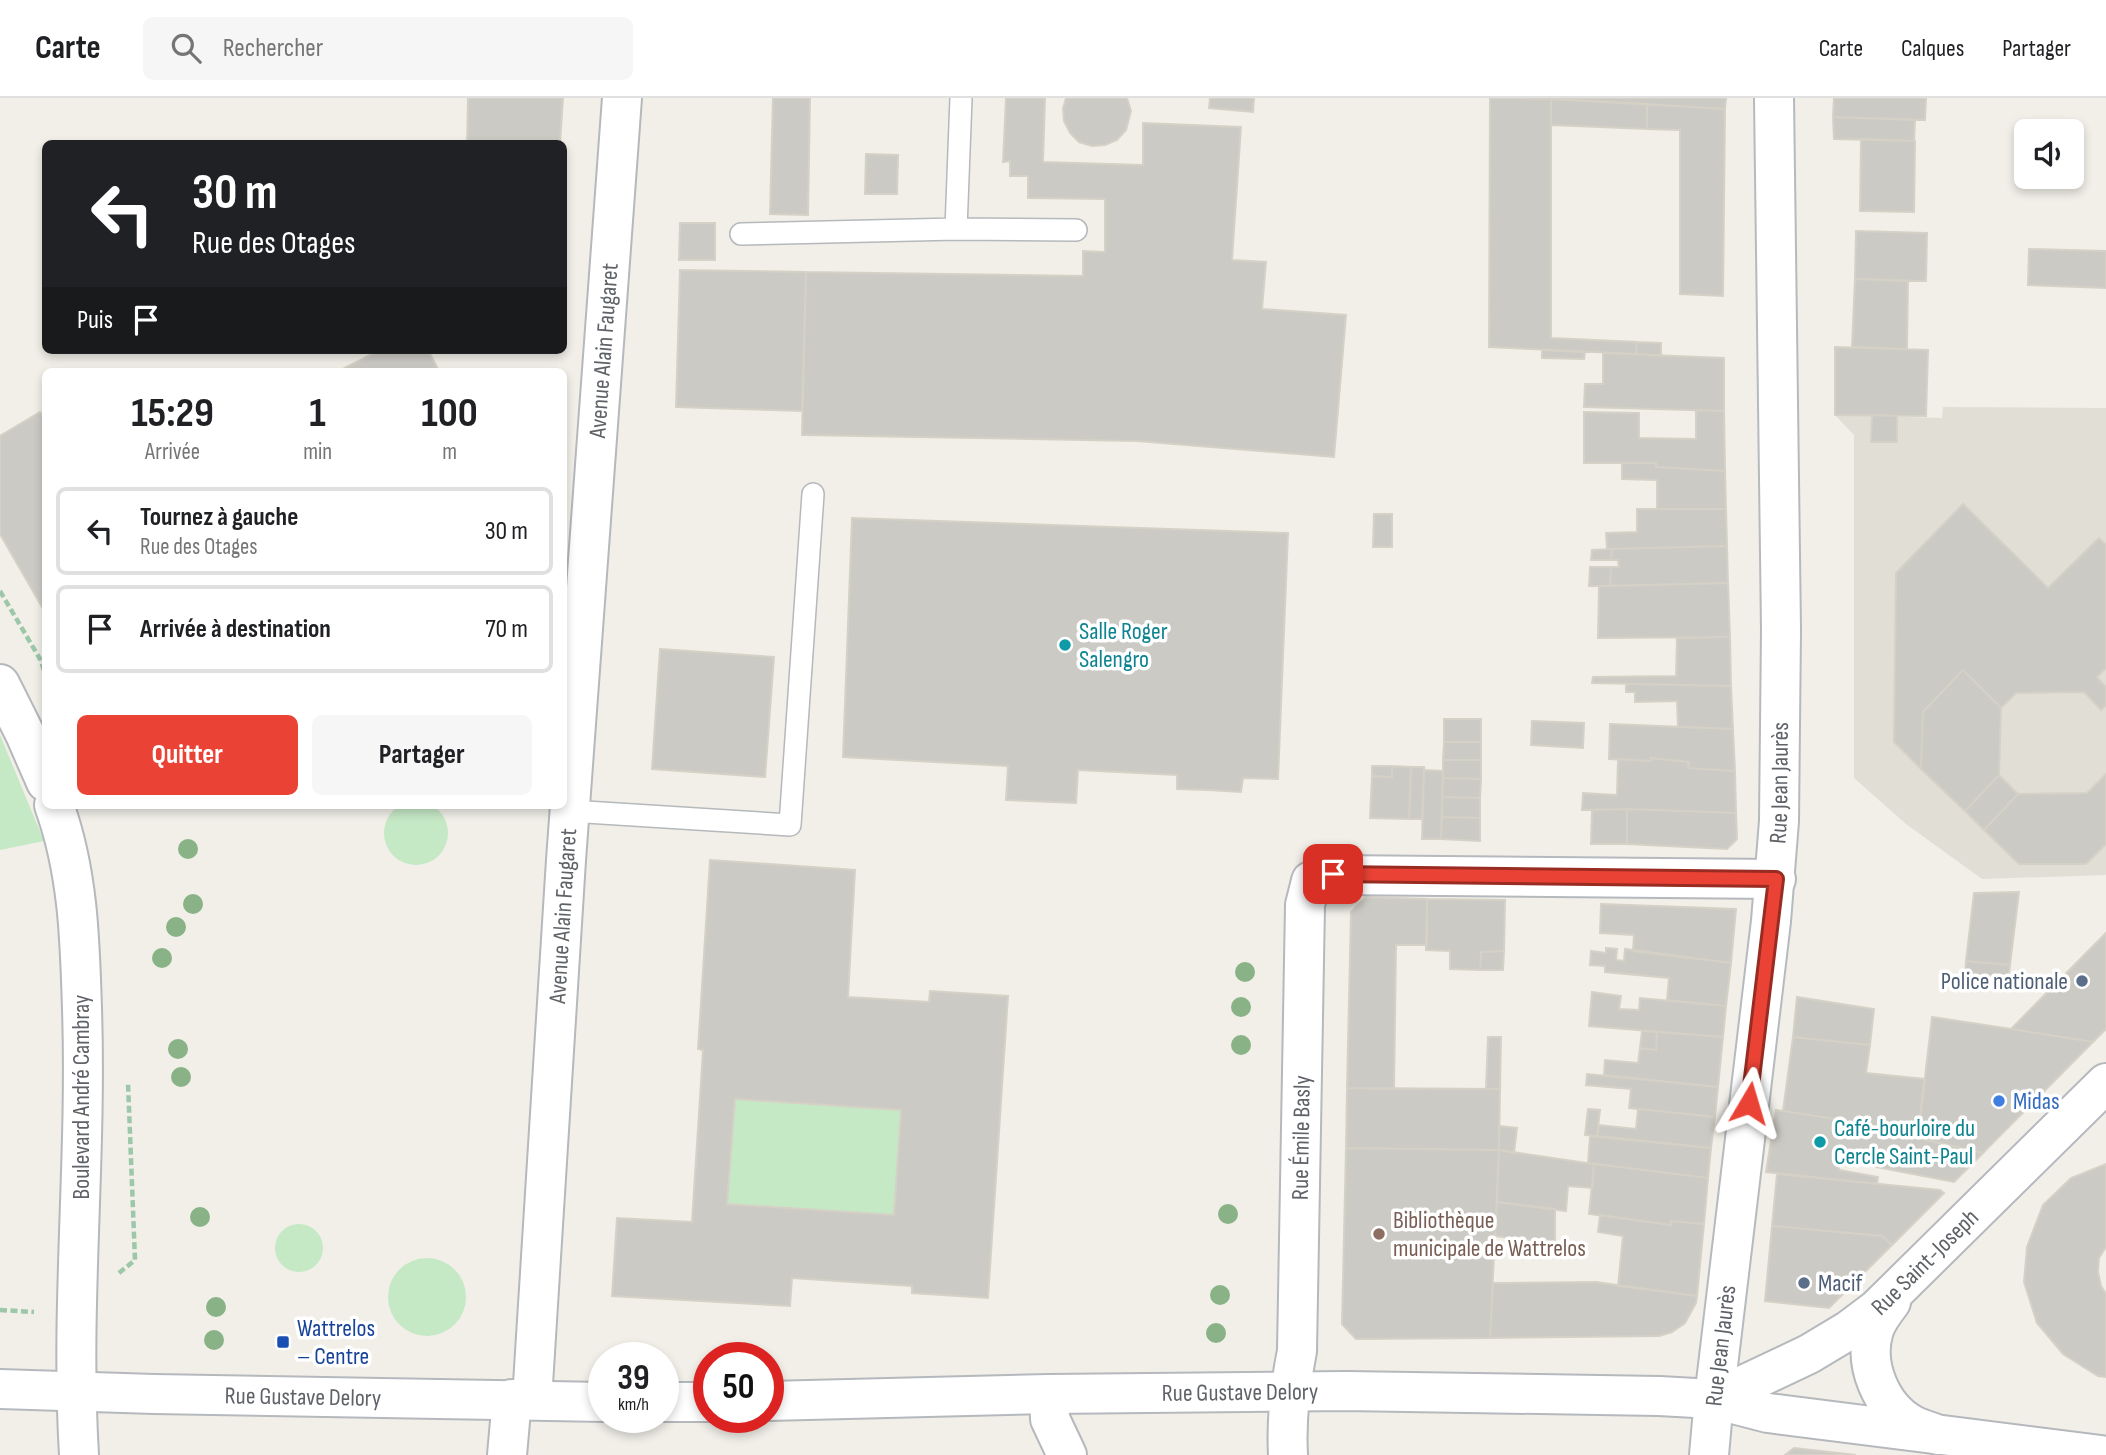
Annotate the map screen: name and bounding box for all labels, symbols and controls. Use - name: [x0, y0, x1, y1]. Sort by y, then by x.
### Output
- search box: [143, 17, 633, 80]
- text: Carte: [35, 28, 101, 68]
- icon: search: [167, 29, 205, 67]
- text: Rechercher: [223, 33, 323, 64]
- text: Carte: [1819, 34, 1863, 63]
- text: Calques: [1901, 34, 1964, 63]
- text: Partager: [2002, 34, 2071, 63]
- map controls: [2014, 119, 2084, 189]
- button: sound: [2014, 119, 2084, 189]
- text: 30 m: [192, 164, 277, 223]
- icon: left: [77, 168, 168, 259]
- text: Rue des Otages: [192, 224, 356, 263]
- street label: Avenue Alain Faugaret: [582, 262, 624, 440]
- icon: arrive: [127, 301, 165, 339]
- text: Puis: [77, 305, 113, 336]
- text: 15:29: [131, 388, 214, 439]
- text: 1: [309, 388, 326, 439]
- text: 100: [421, 388, 478, 439]
- text: Arrivée: [145, 438, 200, 466]
- text: min: [303, 438, 332, 466]
- text: m: [442, 438, 457, 466]
- text: Tournez à gauche: [140, 502, 298, 533]
- icon: left: [81, 512, 119, 550]
- text: 30 m: [485, 516, 528, 547]
- text: Rue des Otages: [140, 533, 258, 561]
- icon: arrive: [81, 610, 119, 648]
- text: Arrivée à destination: [140, 614, 331, 645]
- text: 70 m: [485, 614, 528, 645]
- place label: Salle Roger Salengro: [1079, 617, 1168, 674]
- marker: Salle Roger Salengro: [1057, 637, 1073, 653]
- button: Quitter: [77, 715, 298, 795]
- button: Partager: [312, 715, 532, 795]
- street label: Rue Jean Jaurès: [1763, 722, 1795, 845]
- street label: Avenue Alain Faugaret: [542, 827, 583, 1005]
- pin: [1303, 844, 1363, 904]
- icon: arrive: [1314, 855, 1352, 893]
- place label: Police nationale: [1941, 967, 2068, 996]
- marker: Police nationale: [2074, 973, 2090, 989]
- street label: Boulevard André Cambray: [67, 995, 96, 1199]
- position arrow: [1712, 1066, 1786, 1140]
- street label: Rue Émile Basly: [1285, 1075, 1316, 1200]
- place label: Midas: [2013, 1087, 2060, 1116]
- marker: Midas: [1991, 1093, 2007, 1109]
- place label: Café-bourloire du Cercle Saint-Paul: [1834, 1114, 1975, 1171]
- marker: Café-bourloire du Cercle Saint-Paul: [1812, 1134, 1828, 1150]
- street label: Rue Saint-Joseph: [1865, 1203, 1984, 1321]
- place label: Bibliothèque municipale de Wattrelos: [1393, 1206, 1586, 1263]
- marker: Bibliothèque municipale de Wattrelos: [1371, 1226, 1387, 1242]
- place label: Macif: [1818, 1269, 1864, 1298]
- marker: Macif: [1796, 1275, 1812, 1291]
- street label: Rue Jean Jaurès: [1699, 1284, 1742, 1407]
- place label: Wattrelos – Centre: [297, 1314, 375, 1371]
- marker: Wattrelos – Centre: [275, 1334, 291, 1350]
- speed limit sign: 50: [693, 1342, 784, 1433]
- text: 39: [617, 1357, 650, 1400]
- street label: Rue Gustave Delory: [1162, 1377, 1318, 1407]
- street label: Rue Gustave Delory: [224, 1381, 381, 1413]
- text: km/h: [618, 1394, 649, 1415]

